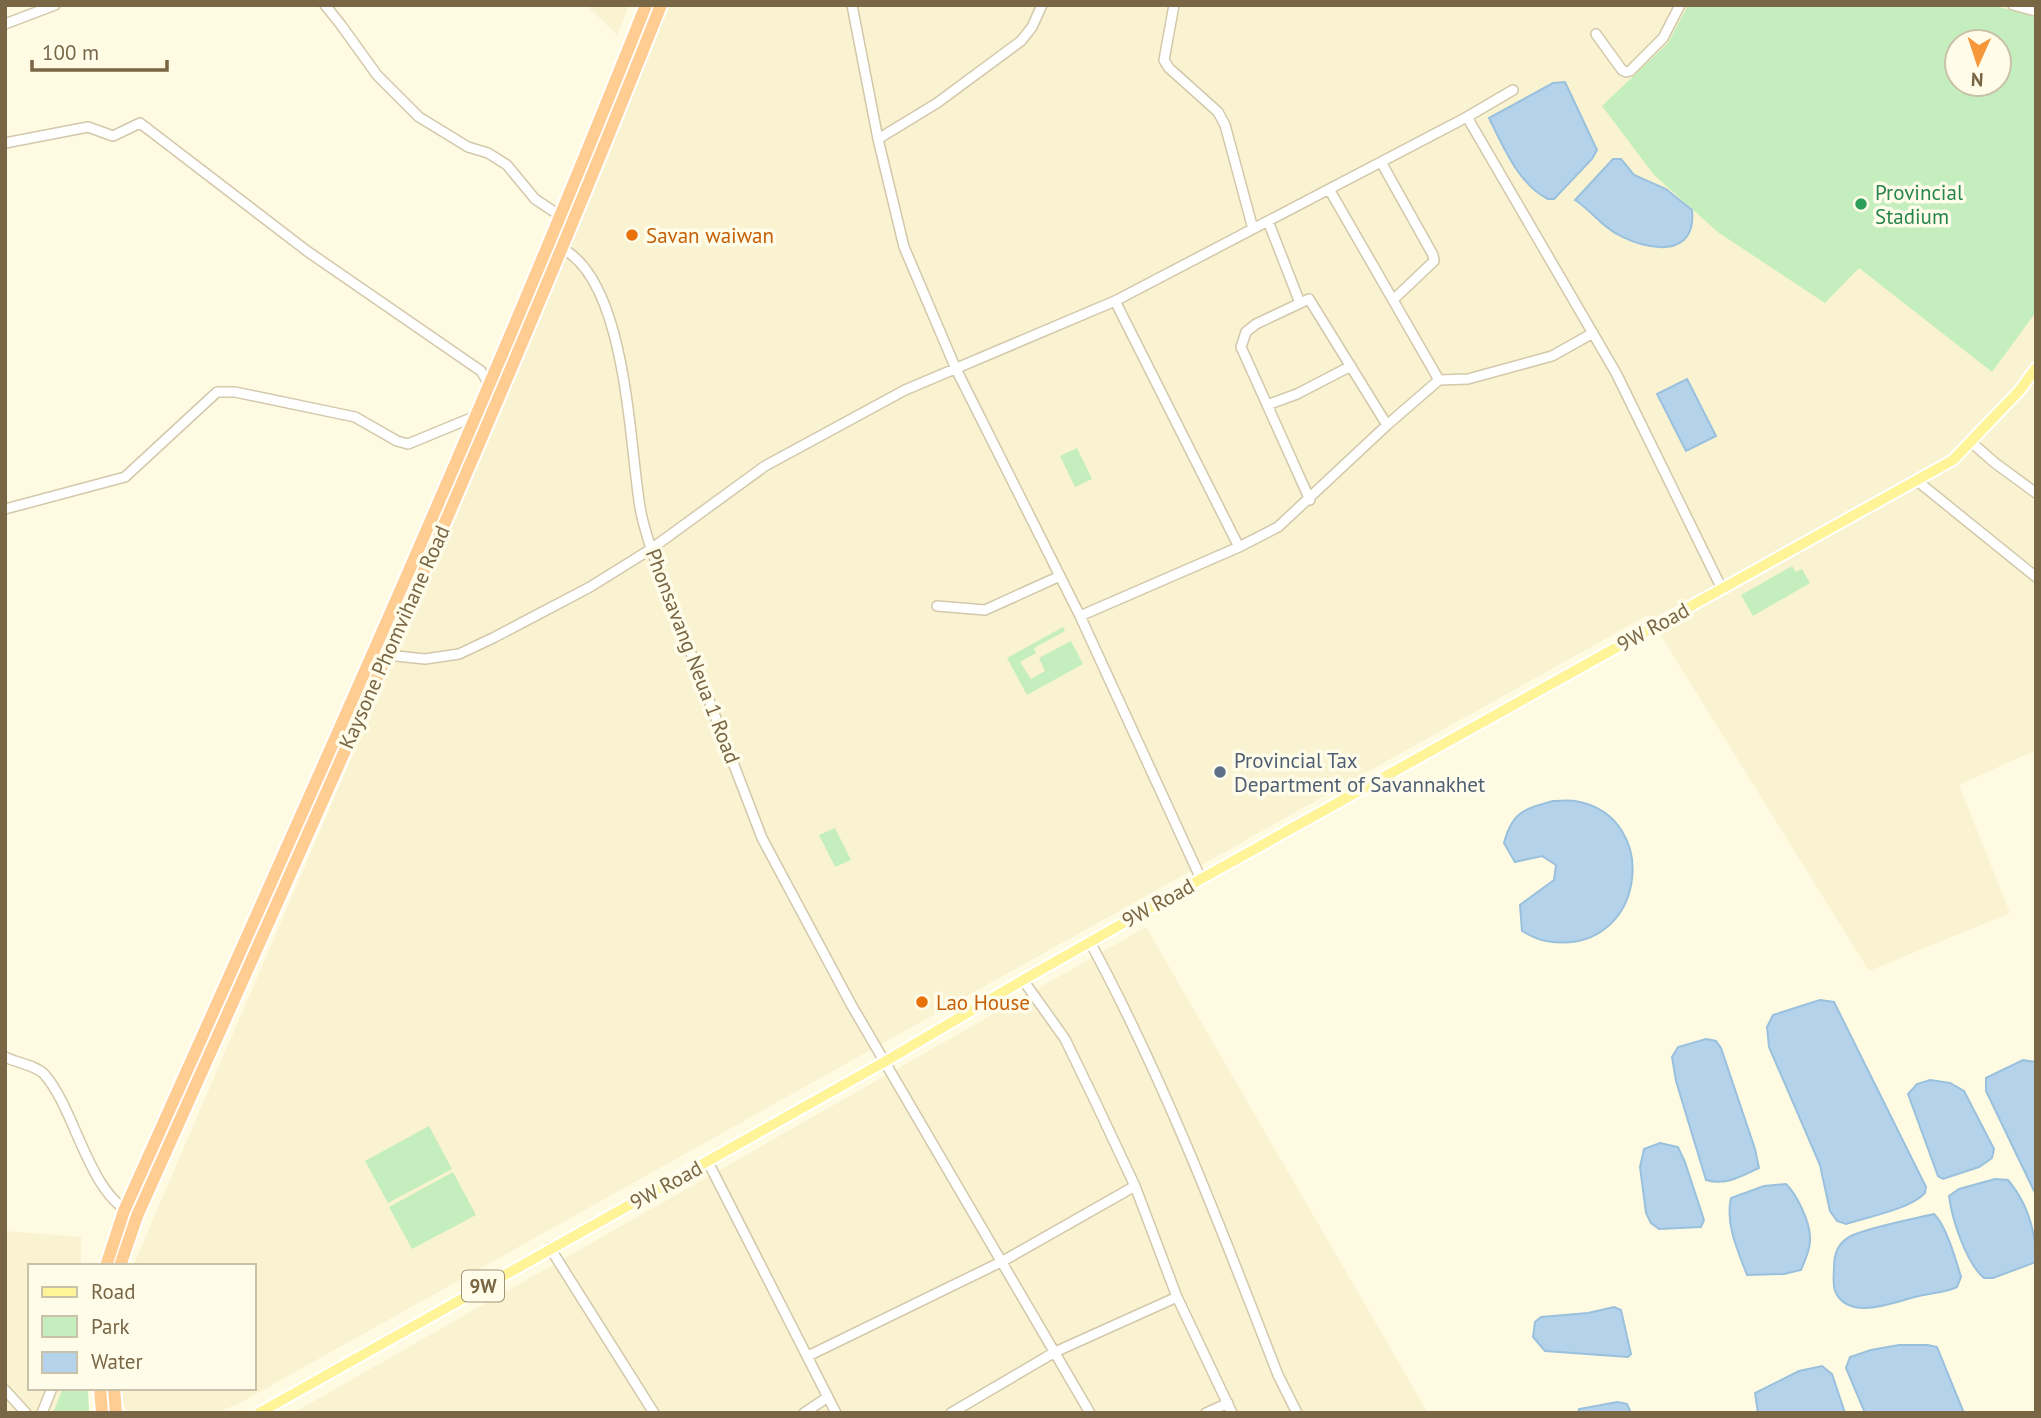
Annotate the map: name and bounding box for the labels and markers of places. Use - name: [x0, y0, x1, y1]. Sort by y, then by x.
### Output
- place label: Provincial Stadium: [1875, 179, 1963, 230]
- marker: Provincial Stadium: [1853, 196, 1869, 212]
- place label: Savan waiwan: [646, 222, 774, 249]
- marker: Savan waiwan: [624, 227, 640, 243]
- place label: Provincial Tax Department of Savannakhet: [1234, 747, 1485, 798]
- marker: Provincial Tax Department of Savannakhet: [1212, 764, 1228, 780]
- place label: Lao House: [936, 989, 1030, 1016]
- marker: Lao House: [914, 994, 930, 1010]

